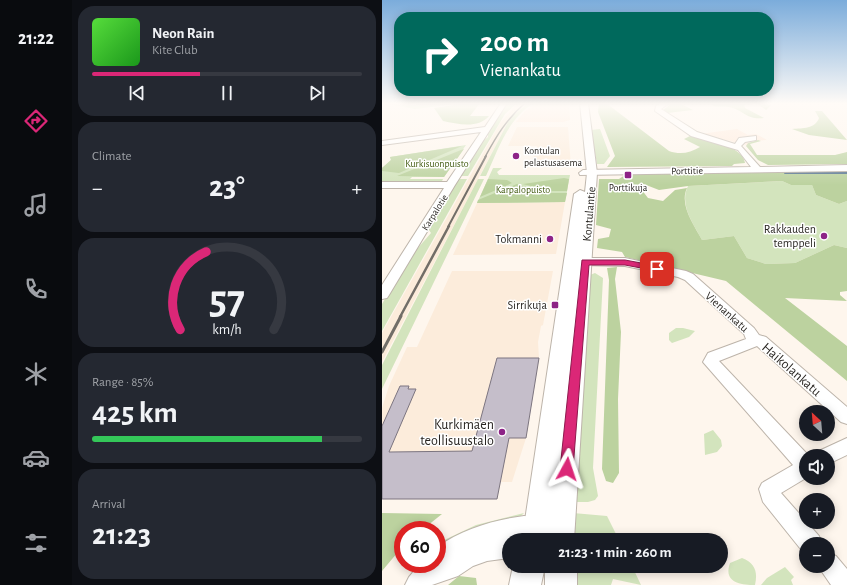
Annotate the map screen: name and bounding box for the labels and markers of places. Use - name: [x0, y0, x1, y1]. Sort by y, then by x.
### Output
- place label: Kontulan pelastusasema: [524, 146, 582, 168]
- marker: Kontulan pelastusasema: [511, 151, 521, 161]
- marker: Porttikuja: [623, 170, 633, 180]
- place label: Porttikuja: [609, 183, 648, 193]
- place label: Rakkauden temppeli: [764, 223, 816, 249]
- marker: Rakkauden temppeli: [819, 231, 829, 241]
- place label: Tokmanni: [495, 233, 542, 245]
- marker: Tokmanni: [545, 234, 555, 244]
- pin: [640, 252, 674, 286]
- place label: Sirrikuja: [507, 299, 547, 312]
- marker: Sirrikuja: [550, 300, 560, 310]
- place label: Kurkimäen teollisuustalo: [420, 418, 494, 448]
- marker: Kurkimäen teollisuustalo: [497, 427, 507, 437]

